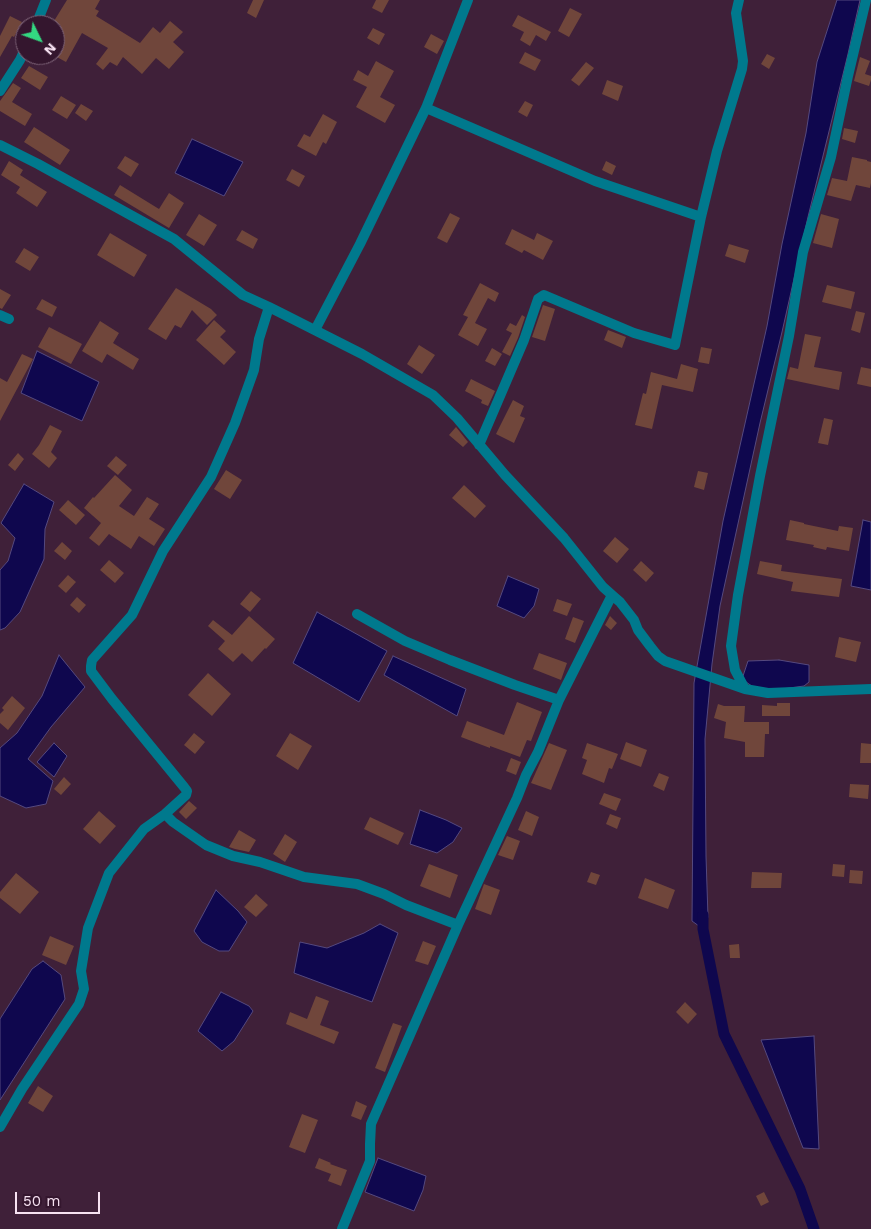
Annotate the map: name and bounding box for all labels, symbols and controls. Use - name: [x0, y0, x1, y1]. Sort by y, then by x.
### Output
- north arrow: [15, 15, 65, 65]
- text: N: [41, 40, 60, 59]
- scale bar: [18, 1182, 102, 1214]
- text: 50 m: [23, 1192, 60, 1210]

